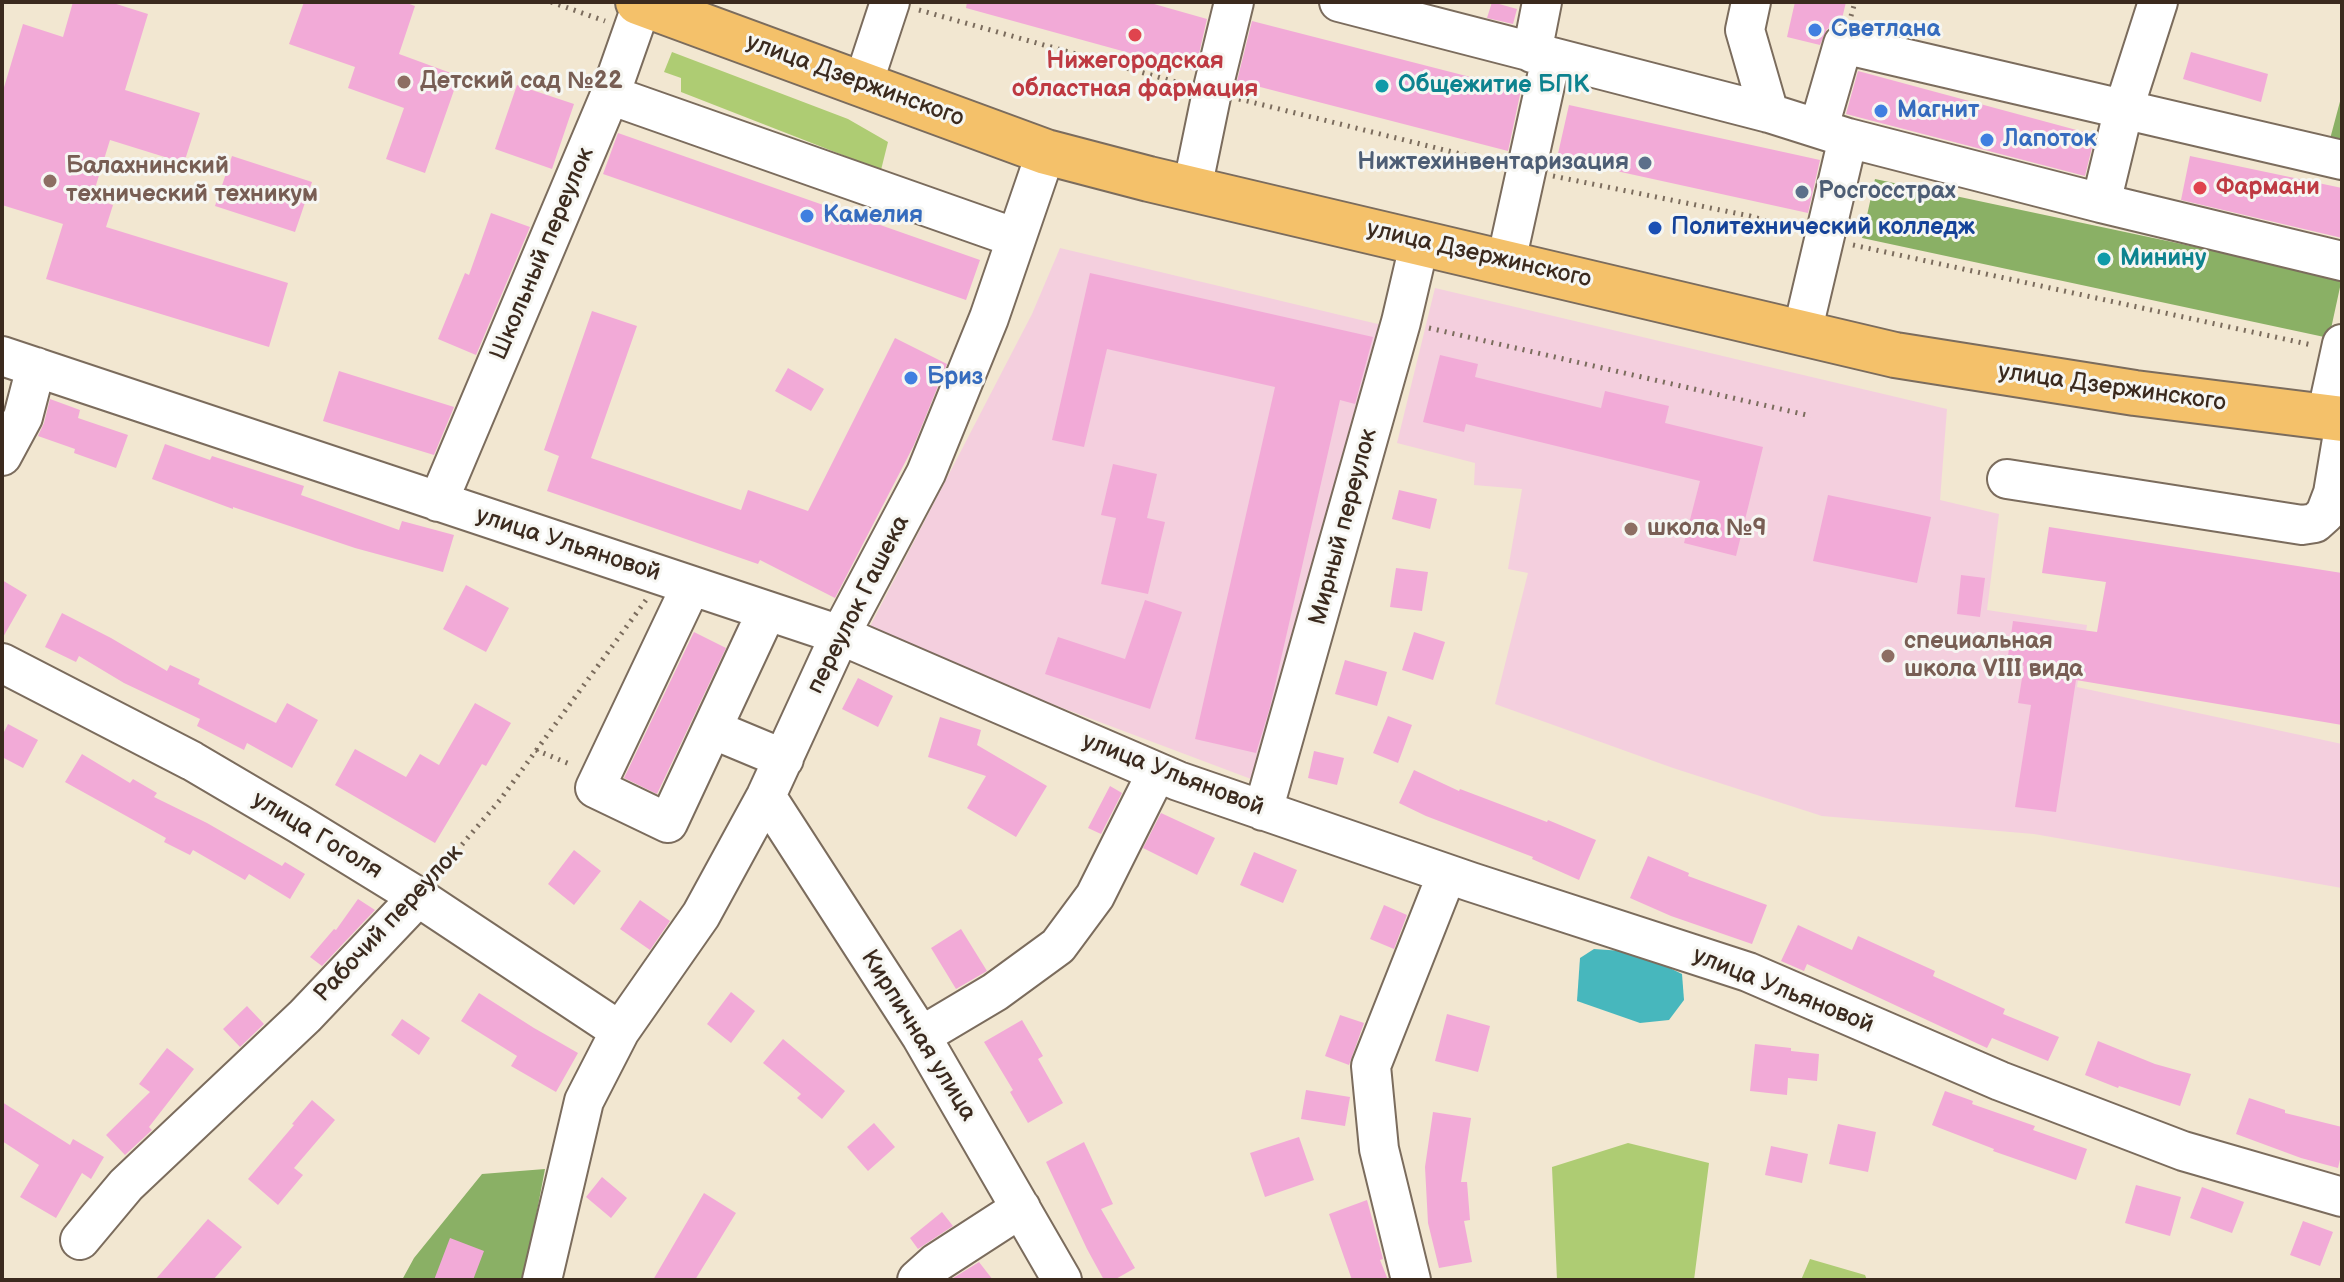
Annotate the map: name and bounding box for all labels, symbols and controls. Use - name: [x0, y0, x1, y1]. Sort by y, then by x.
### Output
- place label: Светлана: [1831, 16, 1941, 44]
- marker: Светлана: [1806, 21, 1824, 39]
- marker: Нижегородская областная фармация: [1126, 26, 1144, 44]
- street label: улица Дзержинского: [742, 28, 968, 134]
- place label: Нижегородская областная фармация: [1012, 48, 1258, 104]
- place label: Детский сад №22: [420, 68, 623, 96]
- place label: Общежитие БПК: [1398, 72, 1589, 100]
- marker: Детский сад №22: [395, 73, 413, 91]
- marker: Общежитие БПК: [1373, 77, 1391, 95]
- place label: Магнит: [1897, 97, 1979, 125]
- marker: Магнит: [1872, 102, 1890, 120]
- place label: Лапоток: [2003, 126, 2097, 154]
- marker: Лапоток: [1978, 131, 1996, 149]
- street label: Школьный переулок: [485, 143, 601, 365]
- place label: Нижтехинвентаризация: [1357, 149, 1629, 177]
- place label: Балахнинский технический техникум: [66, 153, 318, 209]
- marker: Нижтехинвентаризация: [1636, 154, 1654, 172]
- marker: Балахнинский технический техникум: [41, 172, 59, 190]
- place label: Фармани: [2216, 174, 2320, 202]
- place label: Росгосстрах: [1818, 178, 1956, 206]
- marker: Фармани: [2191, 179, 2209, 197]
- marker: Росгосстрах: [1793, 183, 1811, 201]
- place label: Камелия: [823, 202, 923, 230]
- marker: Камелия: [798, 207, 816, 225]
- place label: Политехнический колледж: [1671, 214, 1975, 242]
- street label: улица Дзержинского: [1364, 215, 1594, 295]
- marker: Политехнический колледж: [1646, 219, 1664, 237]
- place label: Минину: [2120, 245, 2206, 273]
- marker: Минину: [2095, 250, 2113, 268]
- street label: улица Дзержинского: [1996, 358, 2228, 418]
- place label: Бриз: [927, 364, 983, 392]
- marker: Бриз: [902, 369, 920, 387]
- street label: Мирный переулок: [1304, 426, 1384, 628]
- street label: улица Ульяновой: [472, 502, 664, 588]
- street label: переулок Гашека: [802, 511, 916, 699]
- place label: школа №9: [1647, 515, 1767, 543]
- marker: школа №9: [1622, 520, 1640, 538]
- place label: специальная школа VIII вида: [1904, 628, 2083, 684]
- marker: специальная школа VIII вида: [1879, 647, 1897, 665]
- street label: улица Ульяновой: [1078, 727, 1268, 823]
- street label: улица Гоголя: [247, 786, 387, 886]
- street label: Рабочий переулок: [309, 839, 469, 1009]
- street label: улица Ульяновой: [1688, 942, 1878, 1040]
- street label: Кирпичная улица: [854, 945, 982, 1127]

